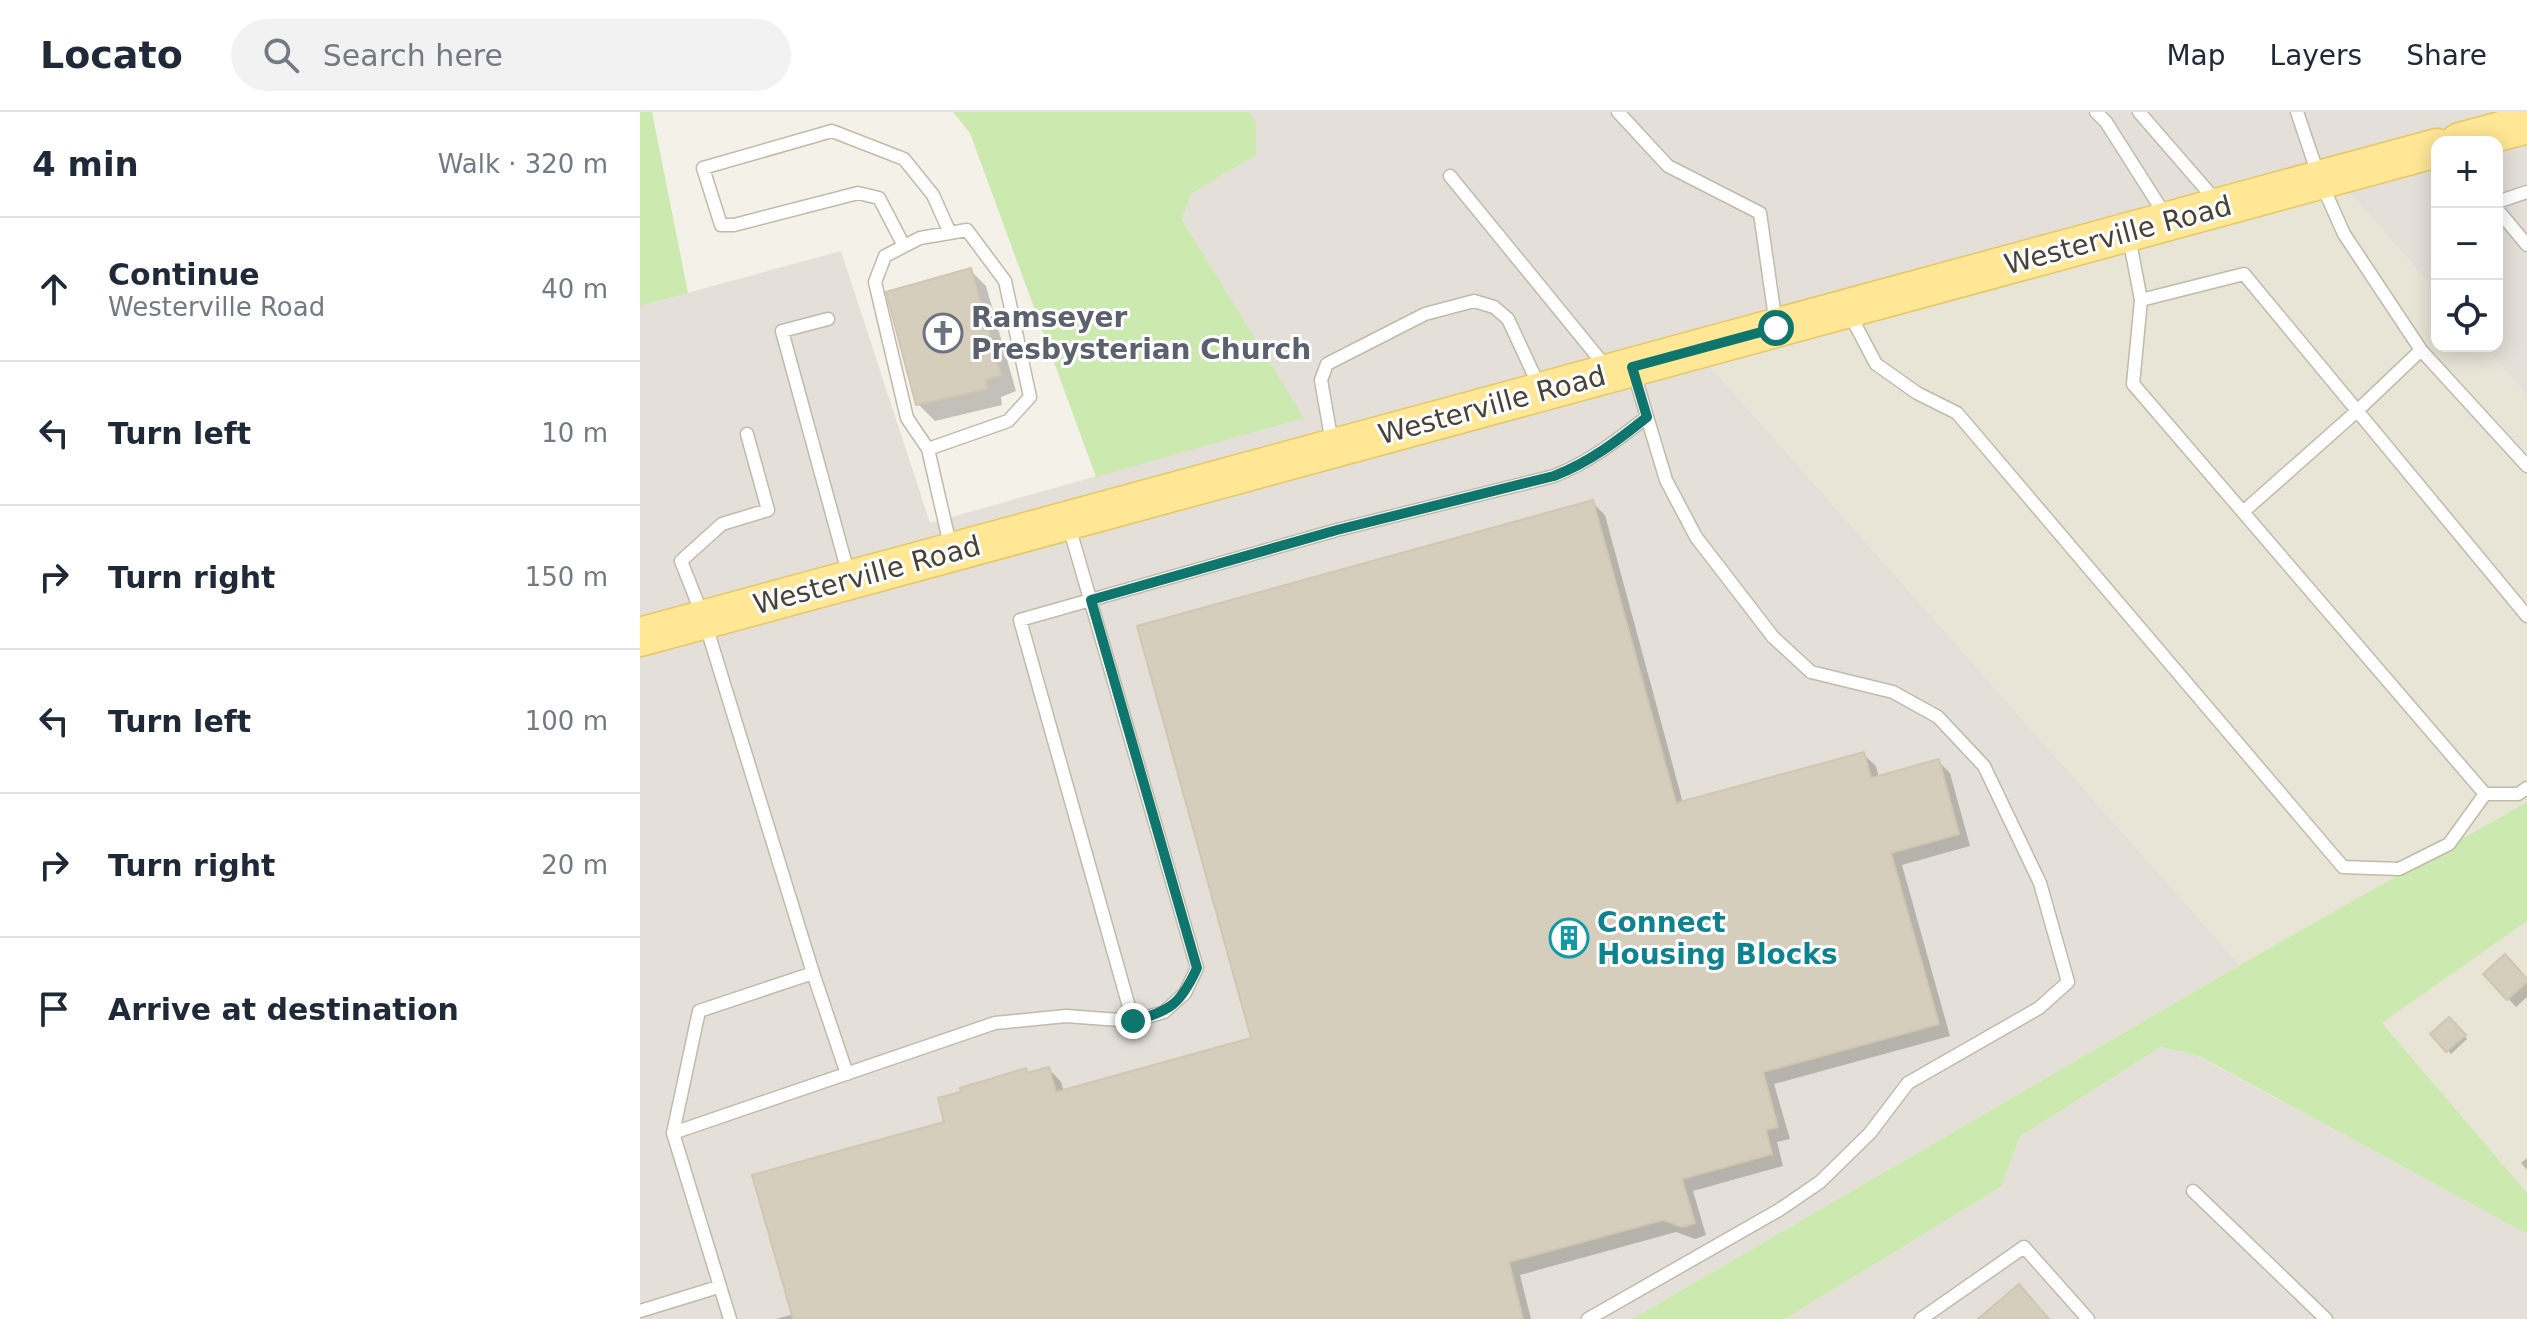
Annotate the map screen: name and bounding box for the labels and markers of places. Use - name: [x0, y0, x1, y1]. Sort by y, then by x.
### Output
- place label: Ramseyer Presbysterian Church: [971, 301, 1311, 366]
- church icon: Ramseyer Presbysterian Church: [922, 312, 964, 354]
- place label: Connect Housing Blocks: [1597, 906, 1838, 971]
- building icon: Connect Housing Blocks: [1548, 917, 1590, 959]

